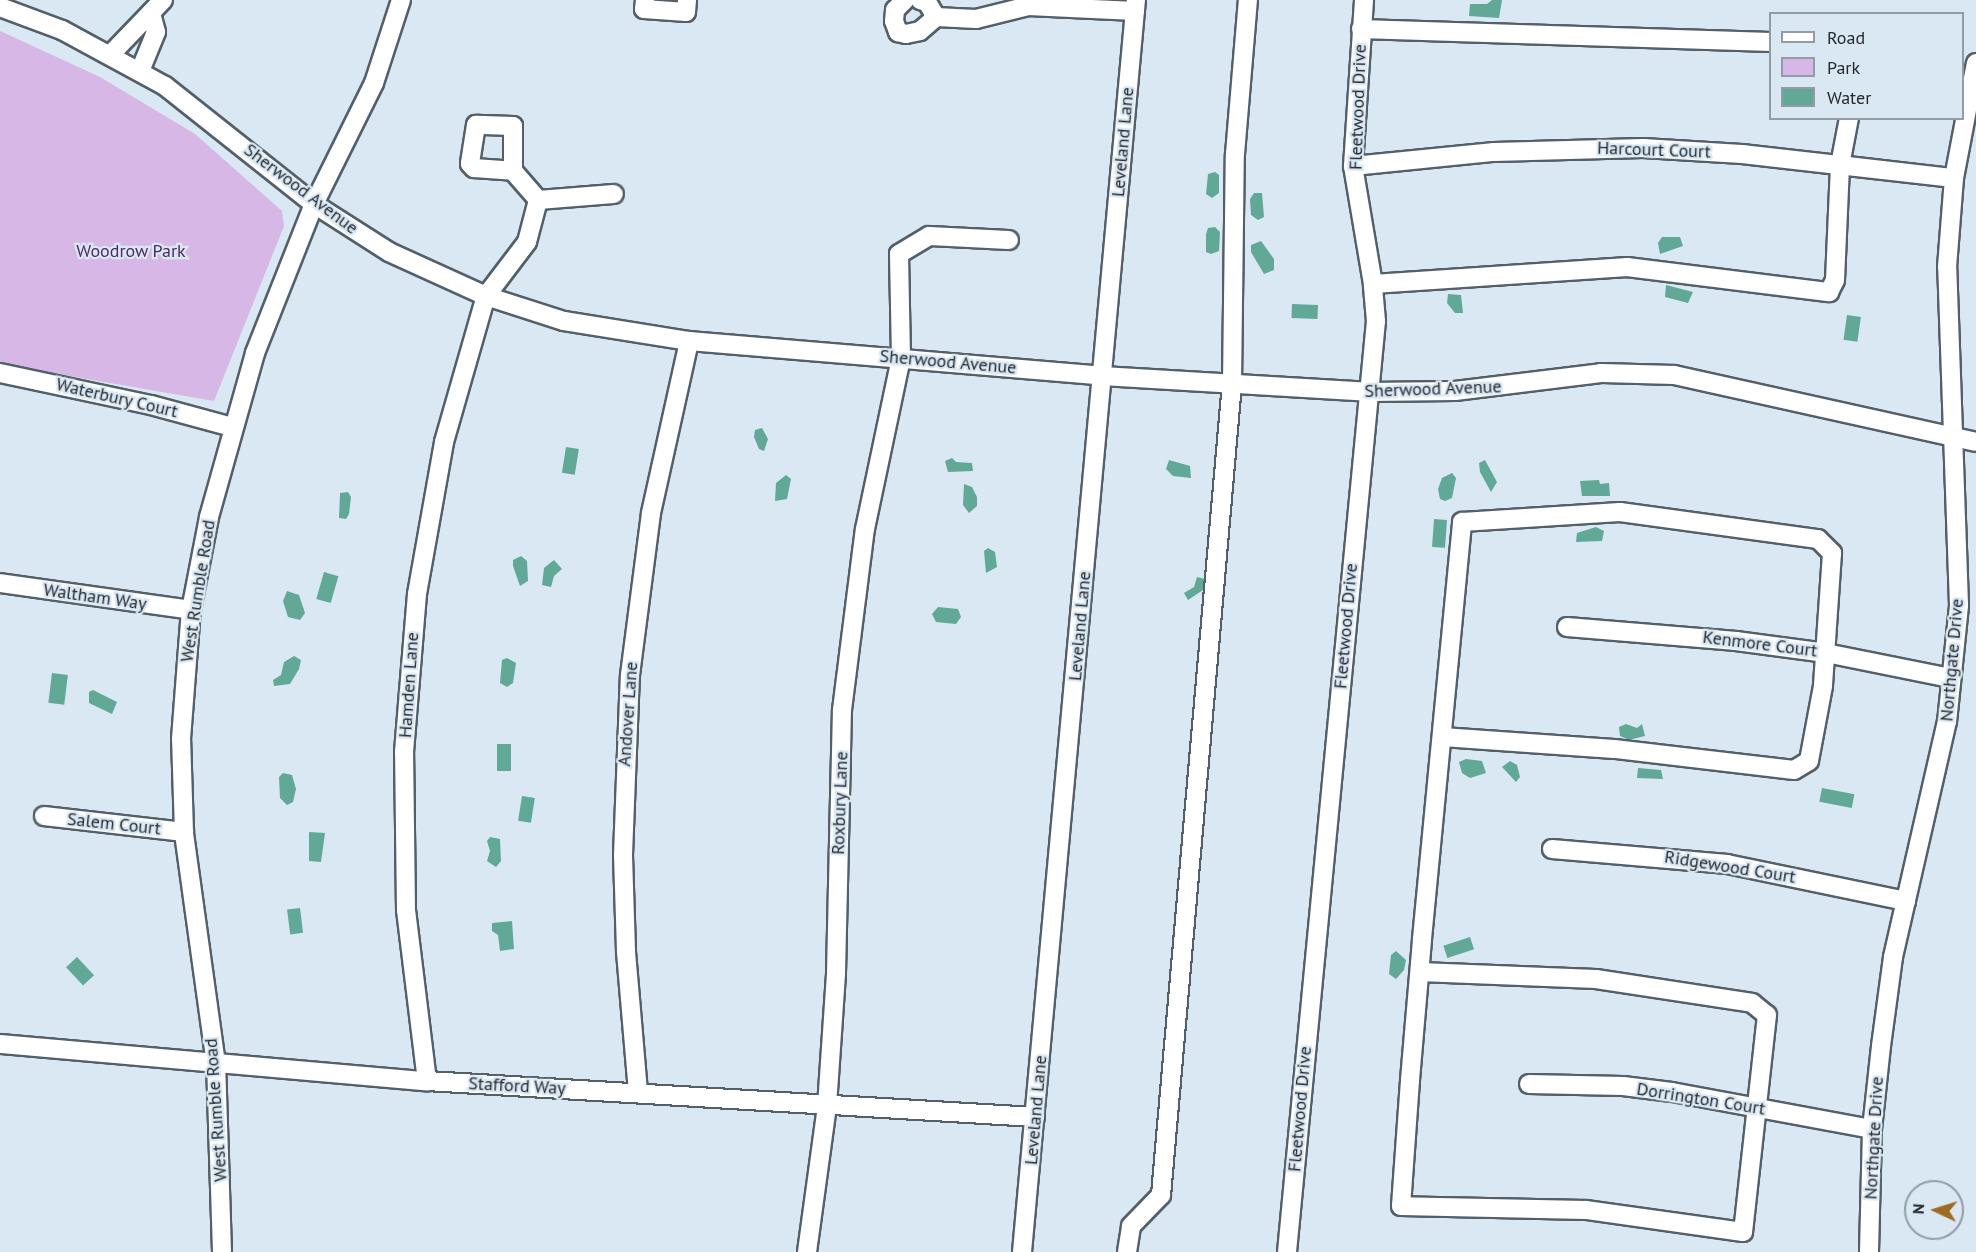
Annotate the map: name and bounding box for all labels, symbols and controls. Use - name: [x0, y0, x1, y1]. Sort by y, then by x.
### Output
- legend: [1769, 12, 1964, 120]
- text: Road: [1827, 26, 1865, 49]
- street label: Fleetwood Drive: [1345, 44, 1371, 170]
- text: Park: [1827, 56, 1860, 79]
- street label: Leveland Lane: [1107, 86, 1139, 198]
- text: Water: [1827, 86, 1871, 109]
- street label: Harcourt Court: [1597, 137, 1711, 163]
- street label: Sherwood Avenue: [240, 139, 362, 239]
- park label: Woodrow Park: [76, 240, 186, 262]
- street label: Sherwood Avenue: [878, 345, 1018, 379]
- street label: Waterbury Court: [54, 373, 180, 423]
- street label: Sherwood Avenue: [1364, 376, 1502, 402]
- street label: West Rumble Road: [176, 518, 220, 664]
- street label: Fleetwood Drive: [1330, 562, 1362, 690]
- street label: Leveland Lane: [1064, 570, 1096, 682]
- street label: Waltham Way: [42, 579, 148, 615]
- street label: Northgate Drive: [1936, 598, 1968, 722]
- street label: Kenmore Court: [1702, 626, 1818, 662]
- street label: Hamden Lane: [395, 631, 423, 739]
- street label: Andover Lane: [614, 661, 642, 767]
- street label: Roxbury Lane: [827, 751, 853, 855]
- street label: Salem Court: [66, 808, 162, 840]
- street label: Ridgewood Court: [1663, 846, 1797, 888]
- street label: West Rumble Road: [200, 1038, 232, 1182]
- street label: Fleetwood Drive: [1284, 1045, 1316, 1173]
- street label: Leveland Lane: [1020, 1054, 1052, 1166]
- street label: Stafford Way: [468, 1073, 566, 1099]
- street label: Northgate Drive: [1860, 1076, 1888, 1200]
- street label: Dorrington Court: [1635, 1078, 1767, 1120]
- north arrow: [1904, 1180, 1964, 1240]
- text: N: [1908, 1203, 1928, 1215]

